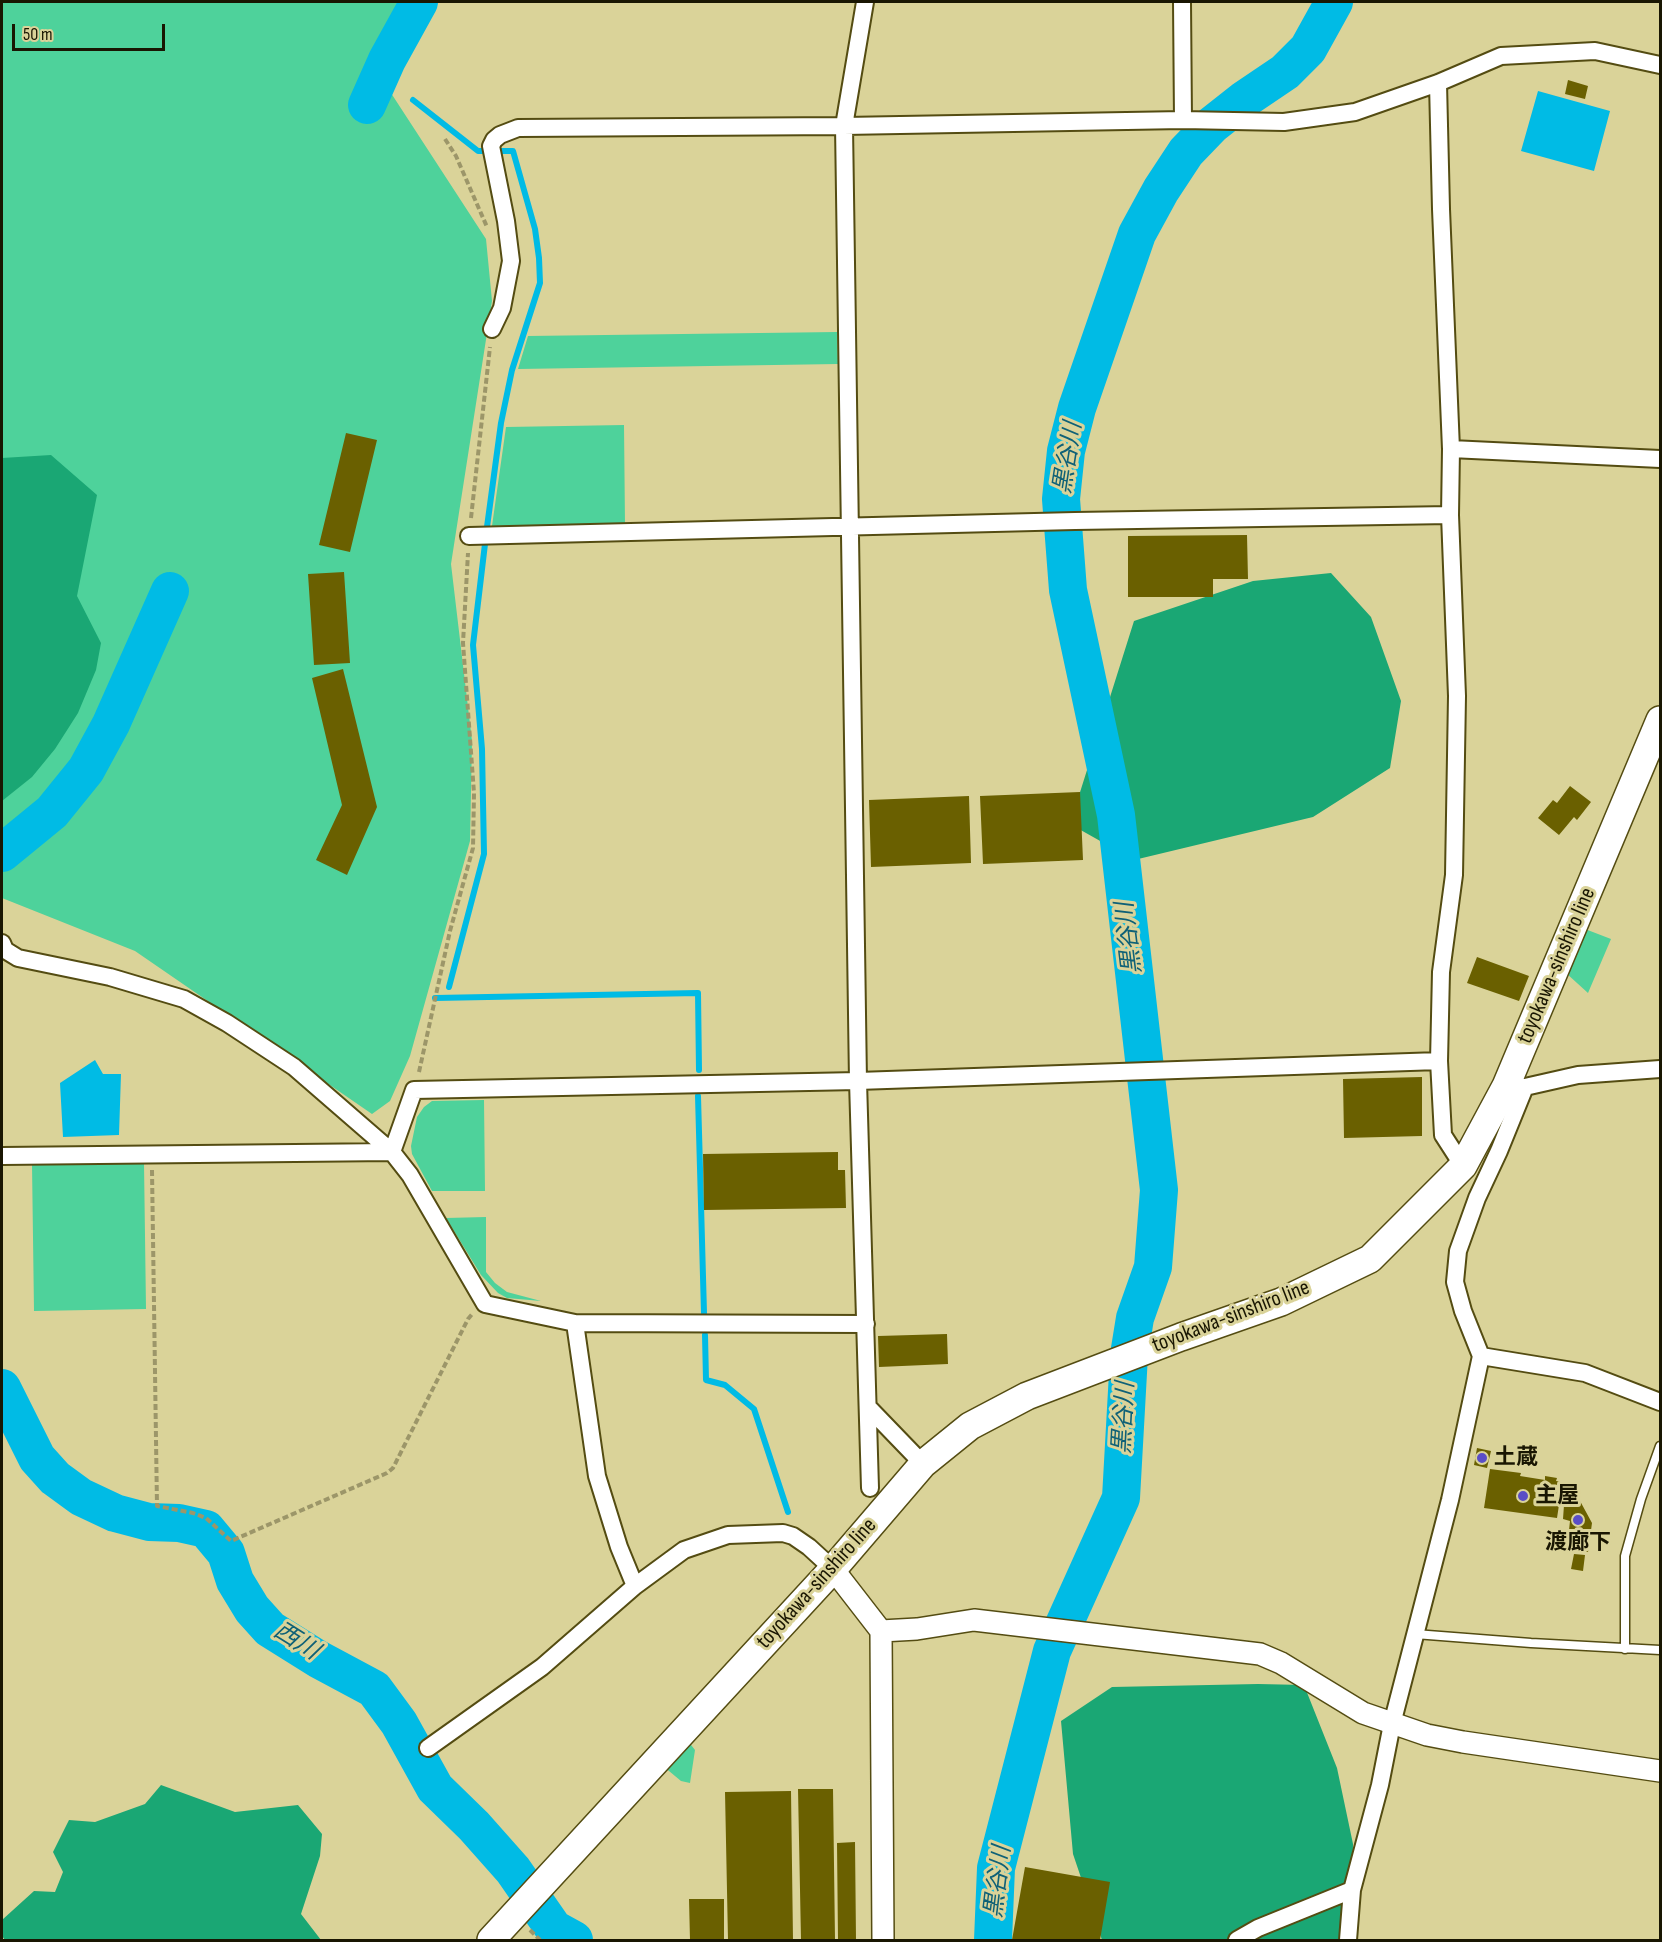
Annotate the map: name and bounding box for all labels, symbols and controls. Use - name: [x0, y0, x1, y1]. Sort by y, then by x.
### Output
- scale bar: [15, 12, 168, 50]
- text: 50 m: [23, 24, 53, 45]
- water label: 黒谷川: [1049, 420, 1089, 496]
- street label: toyokawa-sinshiro line: [1512, 884, 1602, 1048]
- water label: 黒谷川: [1111, 901, 1149, 975]
- street label: toyokawa-sinshiro line: [1148, 1275, 1314, 1359]
- water label: 黒谷川: [1109, 1381, 1141, 1455]
- place label: 土蔵: [1494, 1445, 1538, 1471]
- marker: 土蔵: [1475, 1451, 1489, 1465]
- place label: 主屋: [1535, 1483, 1579, 1509]
- marker: 主屋: [1516, 1489, 1530, 1503]
- street label: toyokawa-sinshiro line: [751, 1513, 883, 1655]
- marker: 渡廊下: [1571, 1513, 1585, 1527]
- place label: 渡廊下: [1545, 1530, 1611, 1556]
- water label: 西川: [268, 1617, 324, 1667]
- water label: 黒谷川: [980, 1845, 1018, 1919]

